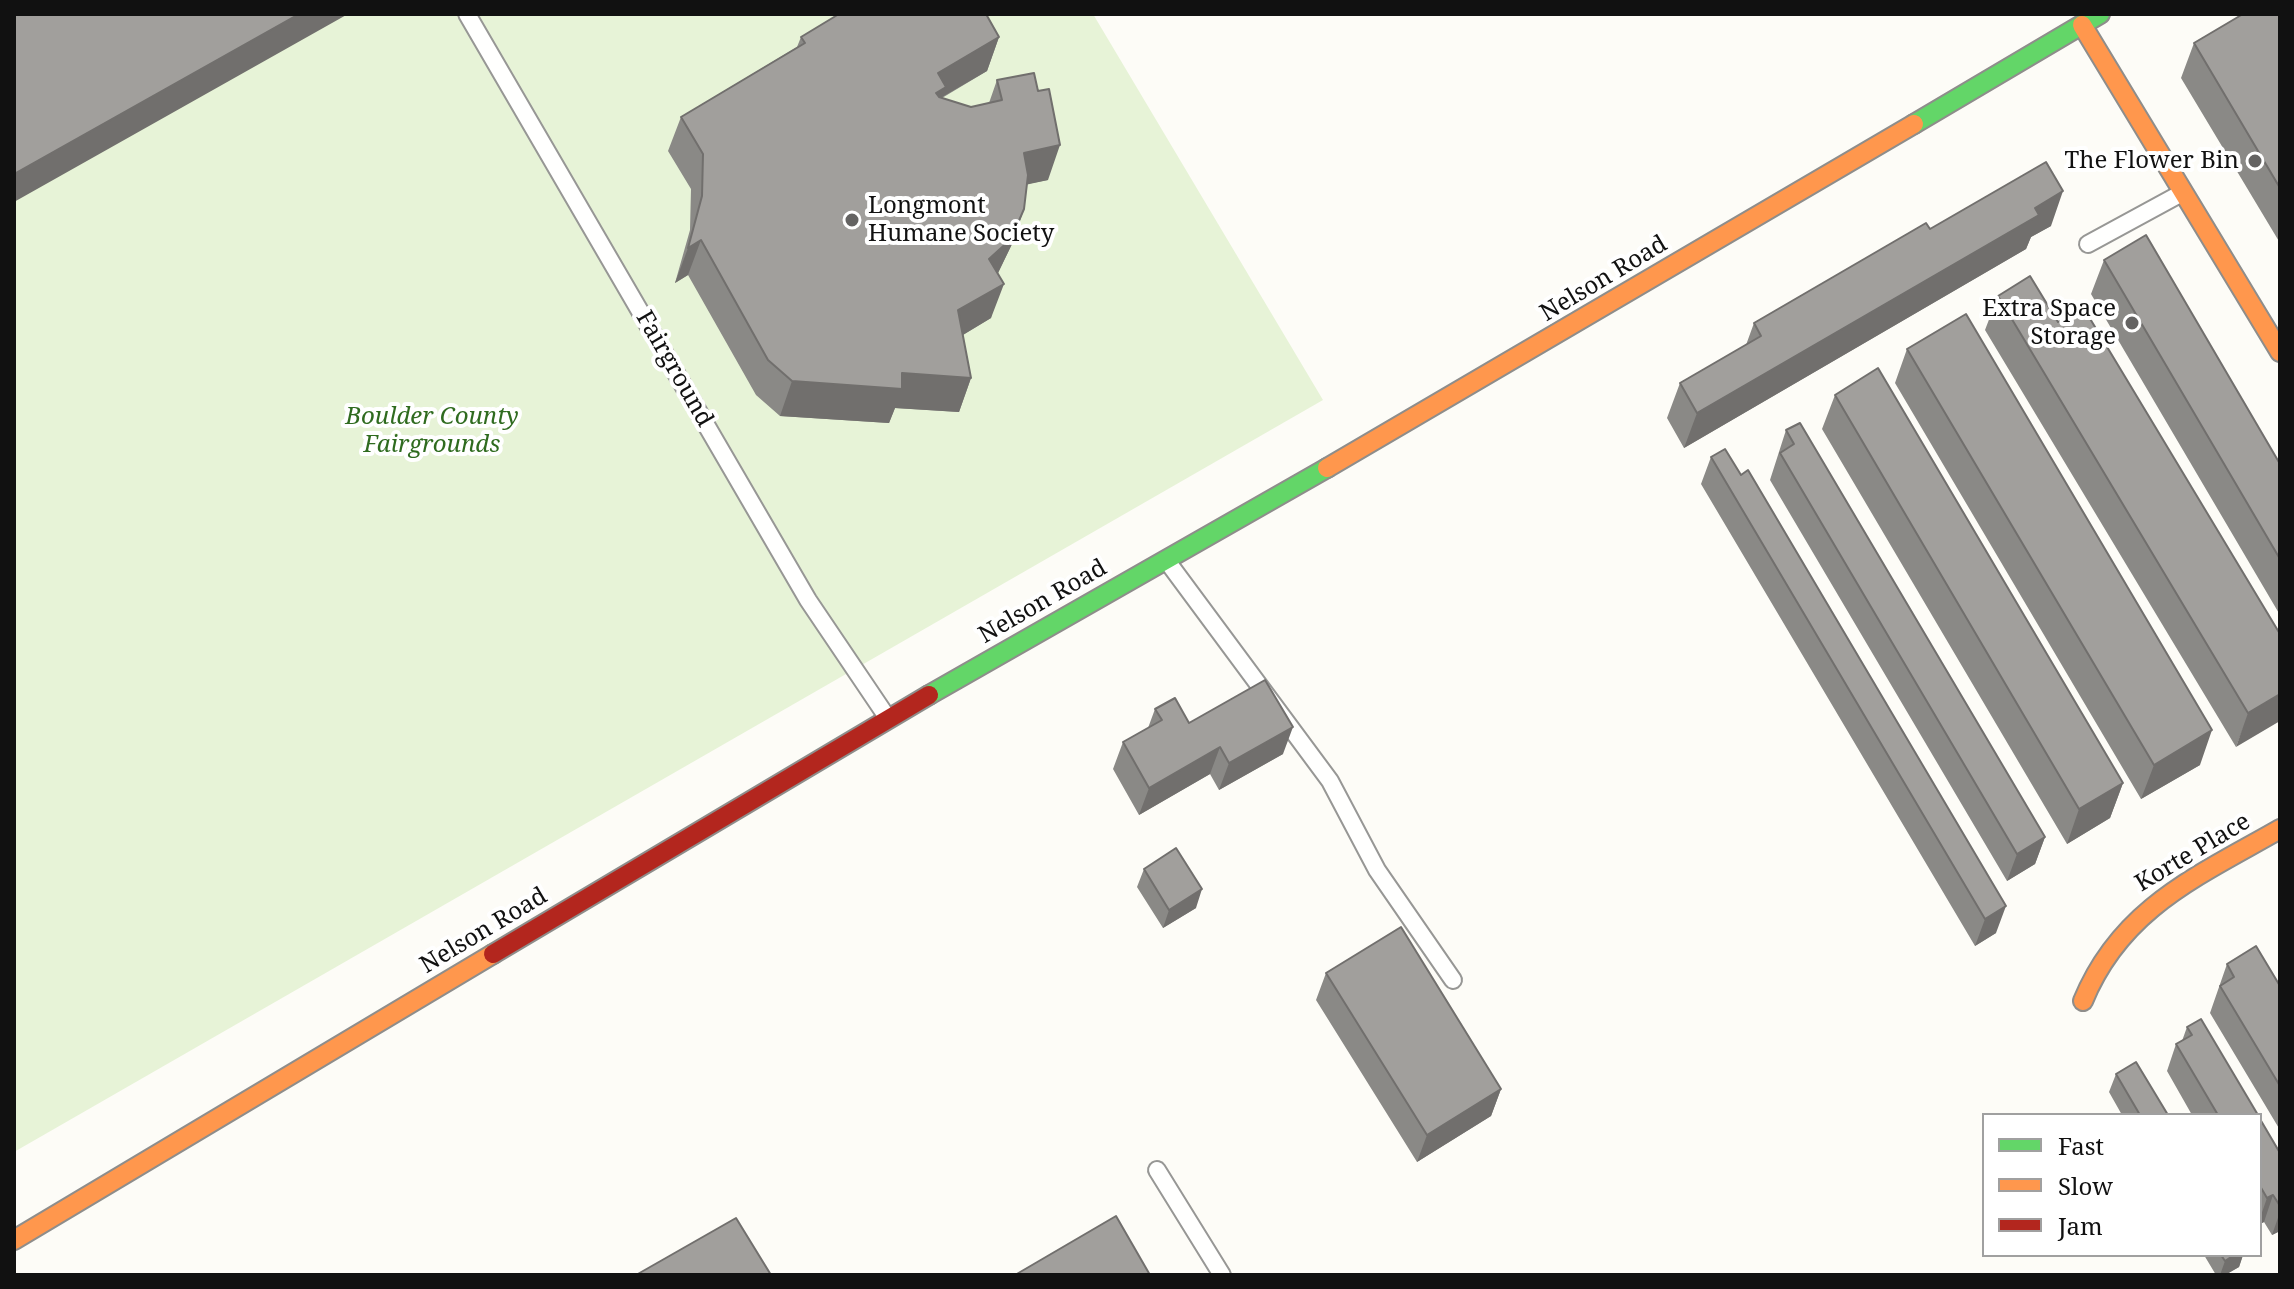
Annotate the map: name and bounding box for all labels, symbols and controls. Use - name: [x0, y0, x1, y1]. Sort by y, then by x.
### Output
- place label: The Flower Bin: [2065, 147, 2239, 175]
- marker: The Flower Bin: [2246, 152, 2264, 170]
- place label: Longmont Humane Society: [868, 192, 1054, 248]
- marker: Longmont Humane Society: [843, 211, 861, 229]
- street label: Nelson Road: [1535, 230, 1673, 328]
- place label: Extra Space Storage: [1982, 295, 2116, 351]
- street label: Fairground: [629, 306, 719, 432]
- marker: Extra Space Storage: [2123, 314, 2141, 332]
- park label: Boulder County Fairgrounds: [345, 403, 519, 459]
- street label: Nelson Road: [974, 554, 1112, 650]
- street label: Korte Place: [2130, 807, 2256, 899]
- street label: Nelson Road: [415, 882, 553, 980]
- legend: [1982, 1113, 2262, 1257]
- text: Fast: [2058, 1129, 2104, 1162]
- text: Slow: [2058, 1169, 2113, 1202]
- text: Jam: [2058, 1209, 2103, 1242]

